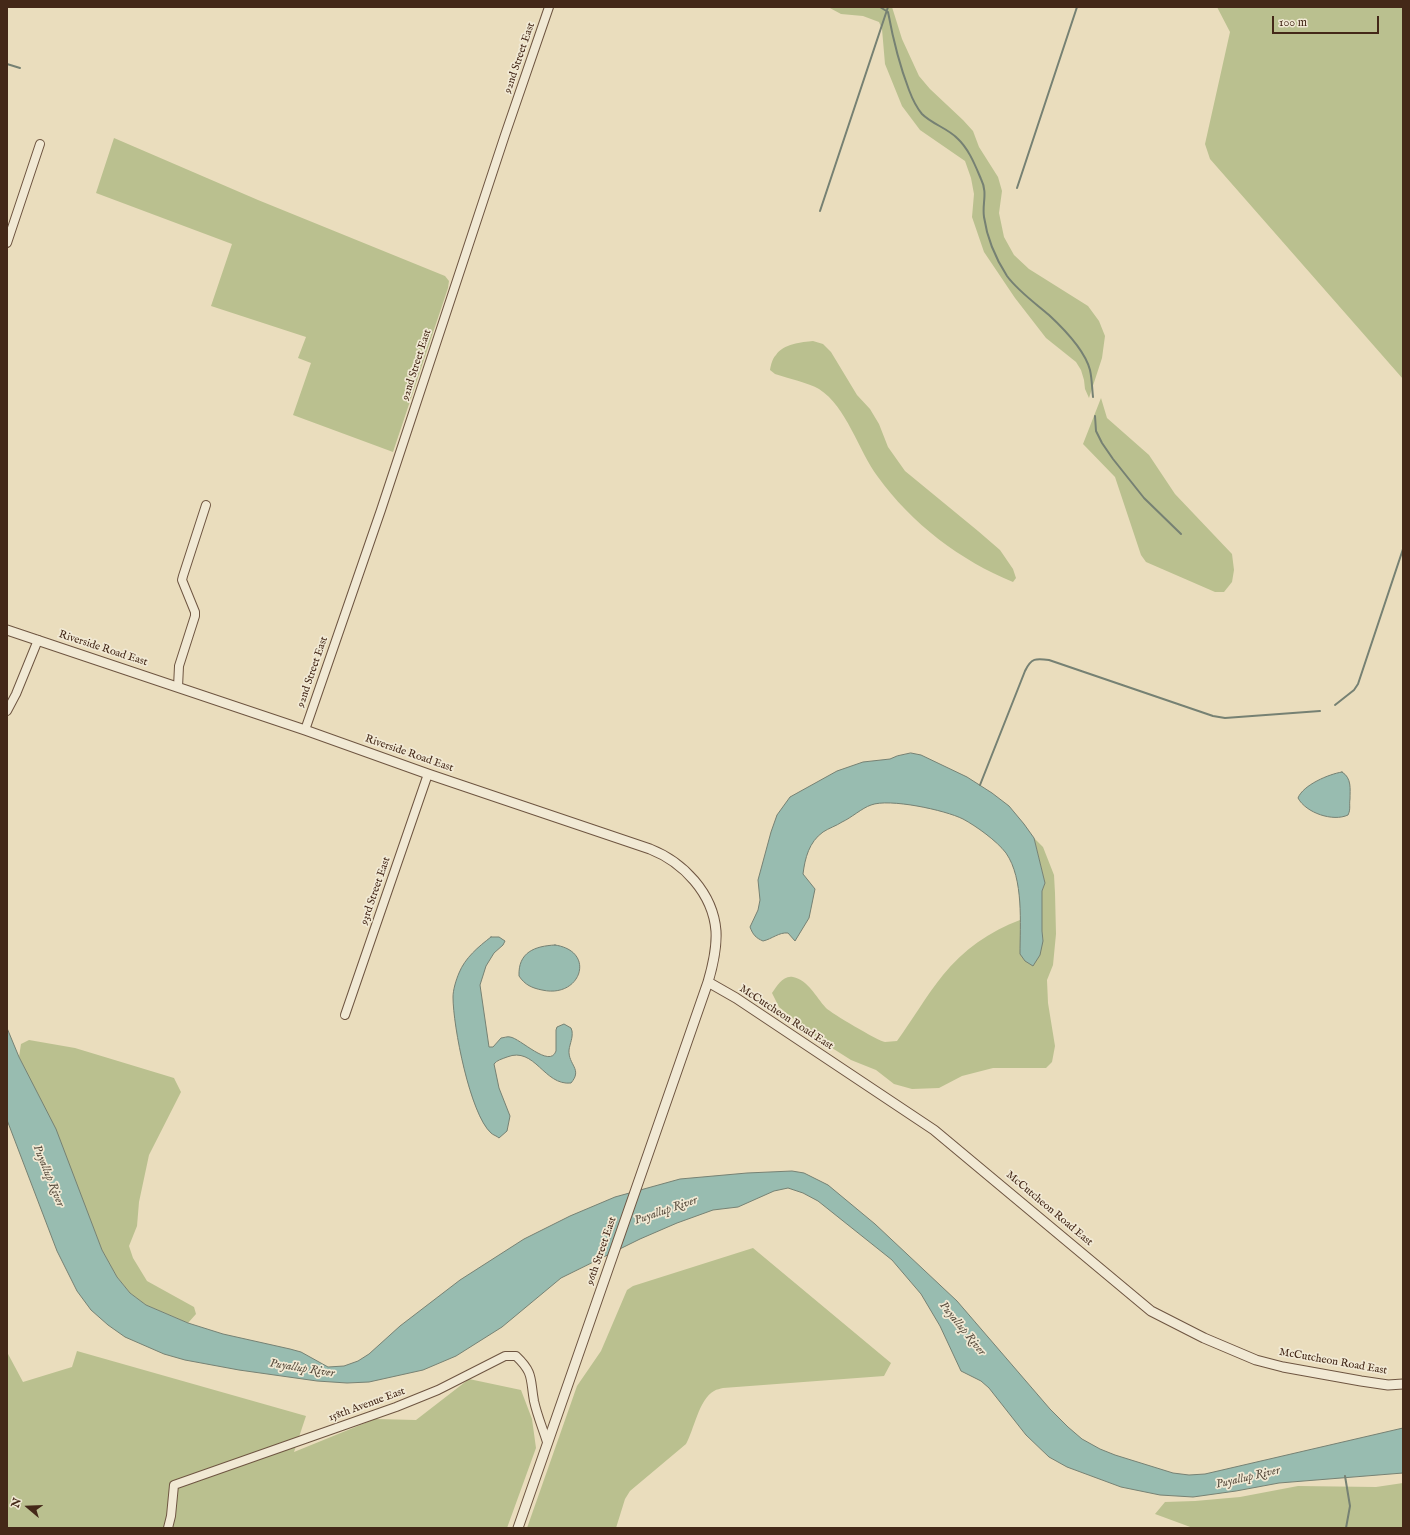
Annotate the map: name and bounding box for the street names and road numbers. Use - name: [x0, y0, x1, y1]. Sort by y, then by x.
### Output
- street label: 92nd Street East: [502, 21, 538, 95]
- street label: 92nd Street East: [399, 328, 435, 402]
- street label: Riverside Road East: [57, 628, 149, 670]
- street label: 92nd Street East: [295, 635, 331, 709]
- street label: Riverside Road East: [363, 733, 455, 775]
- street label: 93rd Street East: [358, 855, 394, 927]
- street label: McCutcheon Road East: [737, 983, 835, 1053]
- street label: McCutcheon Road East: [1003, 1169, 1095, 1249]
- street label: 96th Street East: [584, 1215, 620, 1287]
- street label: McCutcheon Road East: [1278, 1346, 1388, 1378]
- street label: 158th Avenue East: [327, 1385, 407, 1425]

